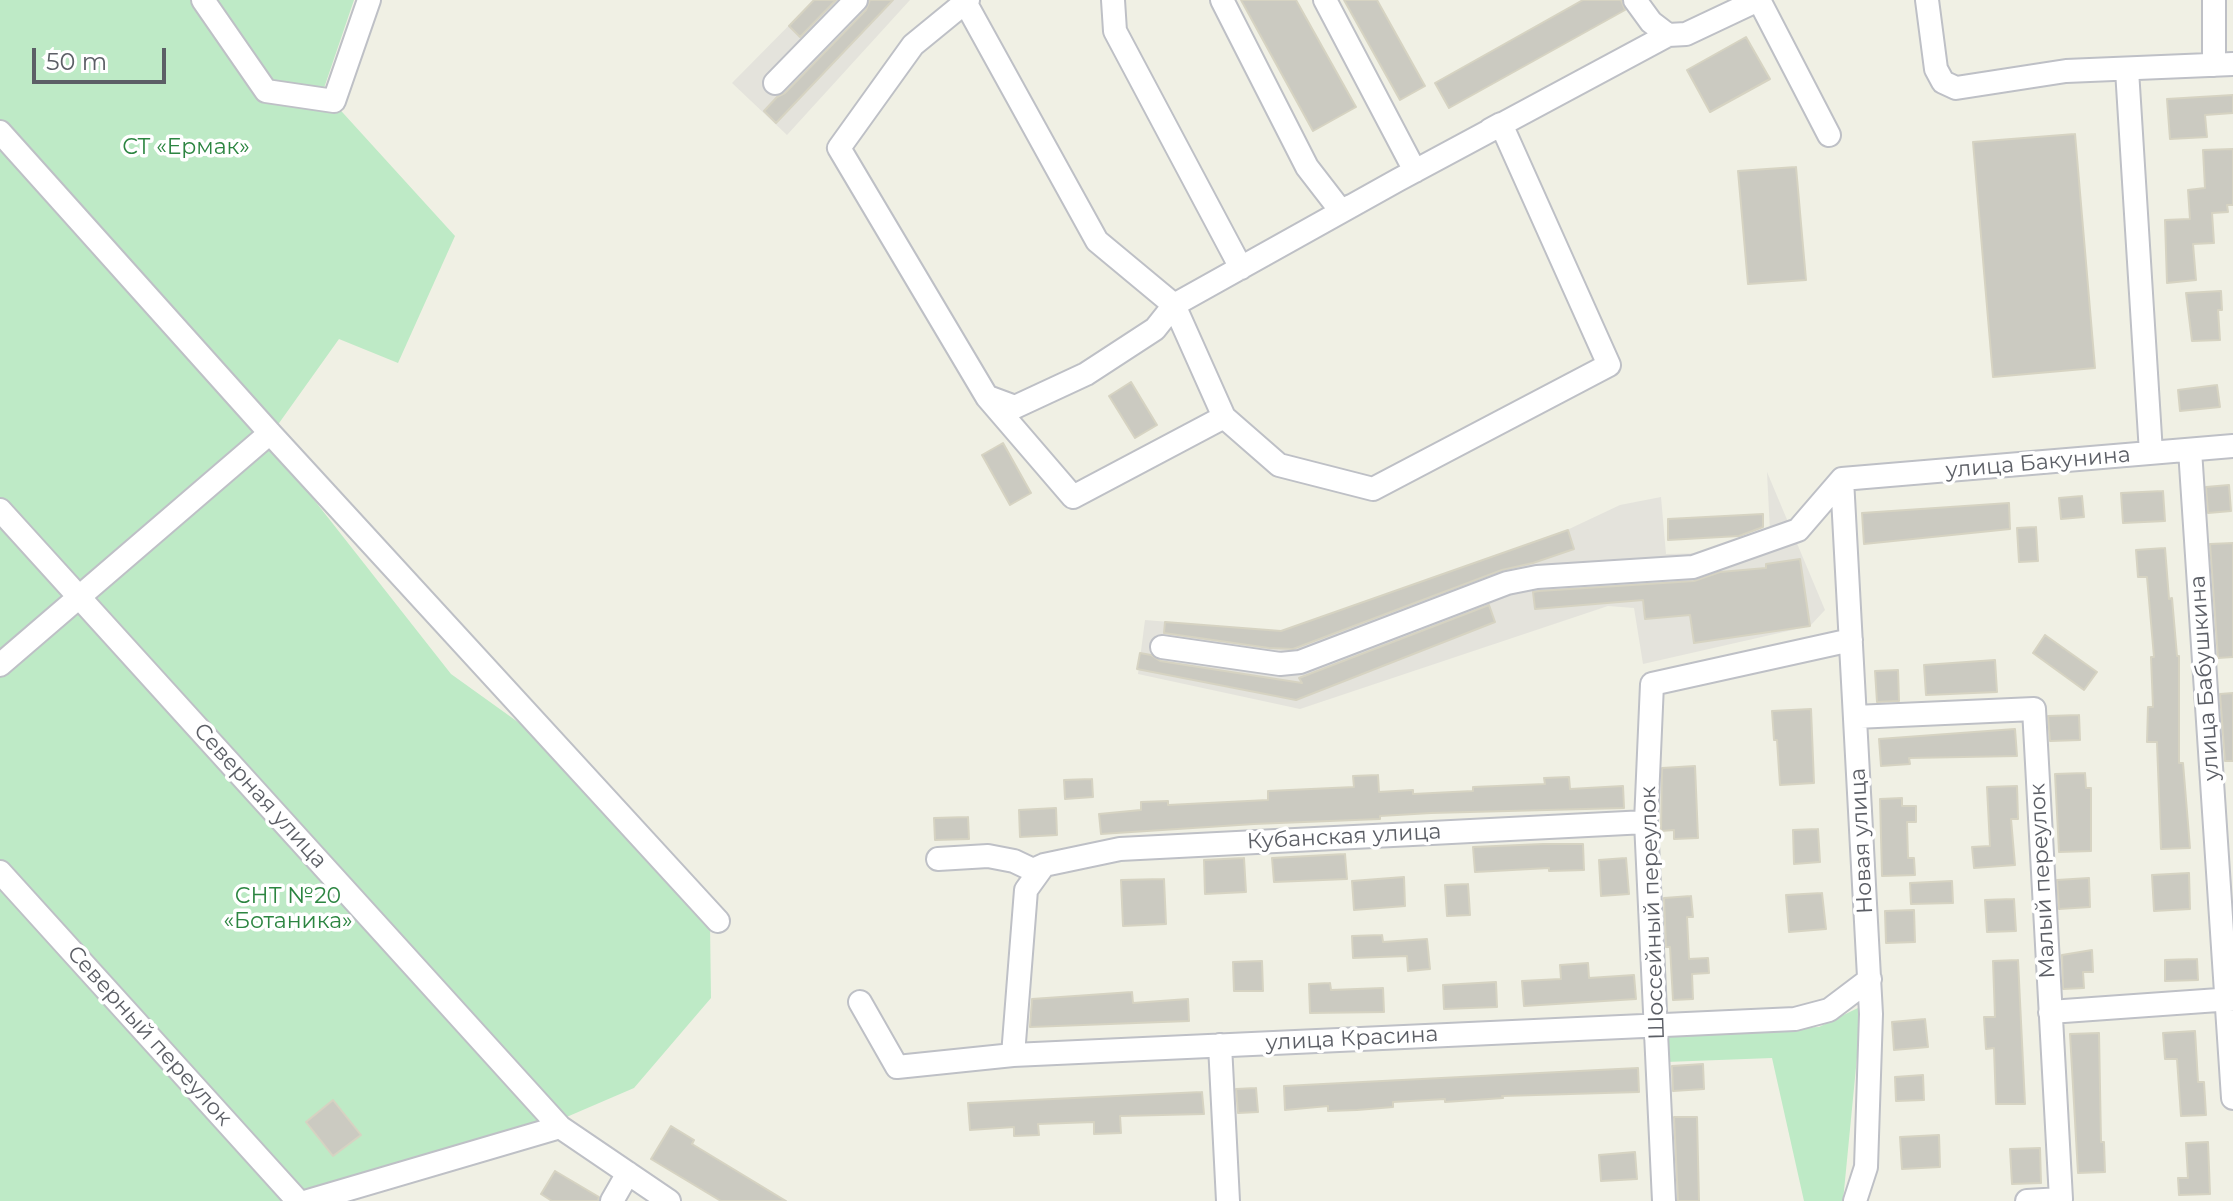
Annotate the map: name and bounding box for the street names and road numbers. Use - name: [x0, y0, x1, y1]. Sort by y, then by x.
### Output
- street label: улица Бакунина: [1944, 442, 2132, 484]
- street label: улица Бабушкина: [2185, 574, 2225, 782]
- street label: Северная улица: [188, 718, 332, 874]
- street label: Новая улица: [1845, 767, 1879, 915]
- street label: Малый переулок: [2025, 783, 2061, 979]
- street label: Шоссейный переулок: [1635, 786, 1671, 1040]
- street label: Кубанская улица: [1246, 819, 1442, 855]
- street label: Северный переулок: [61, 940, 237, 1132]
- street label: улица Красина: [1265, 1021, 1439, 1057]

